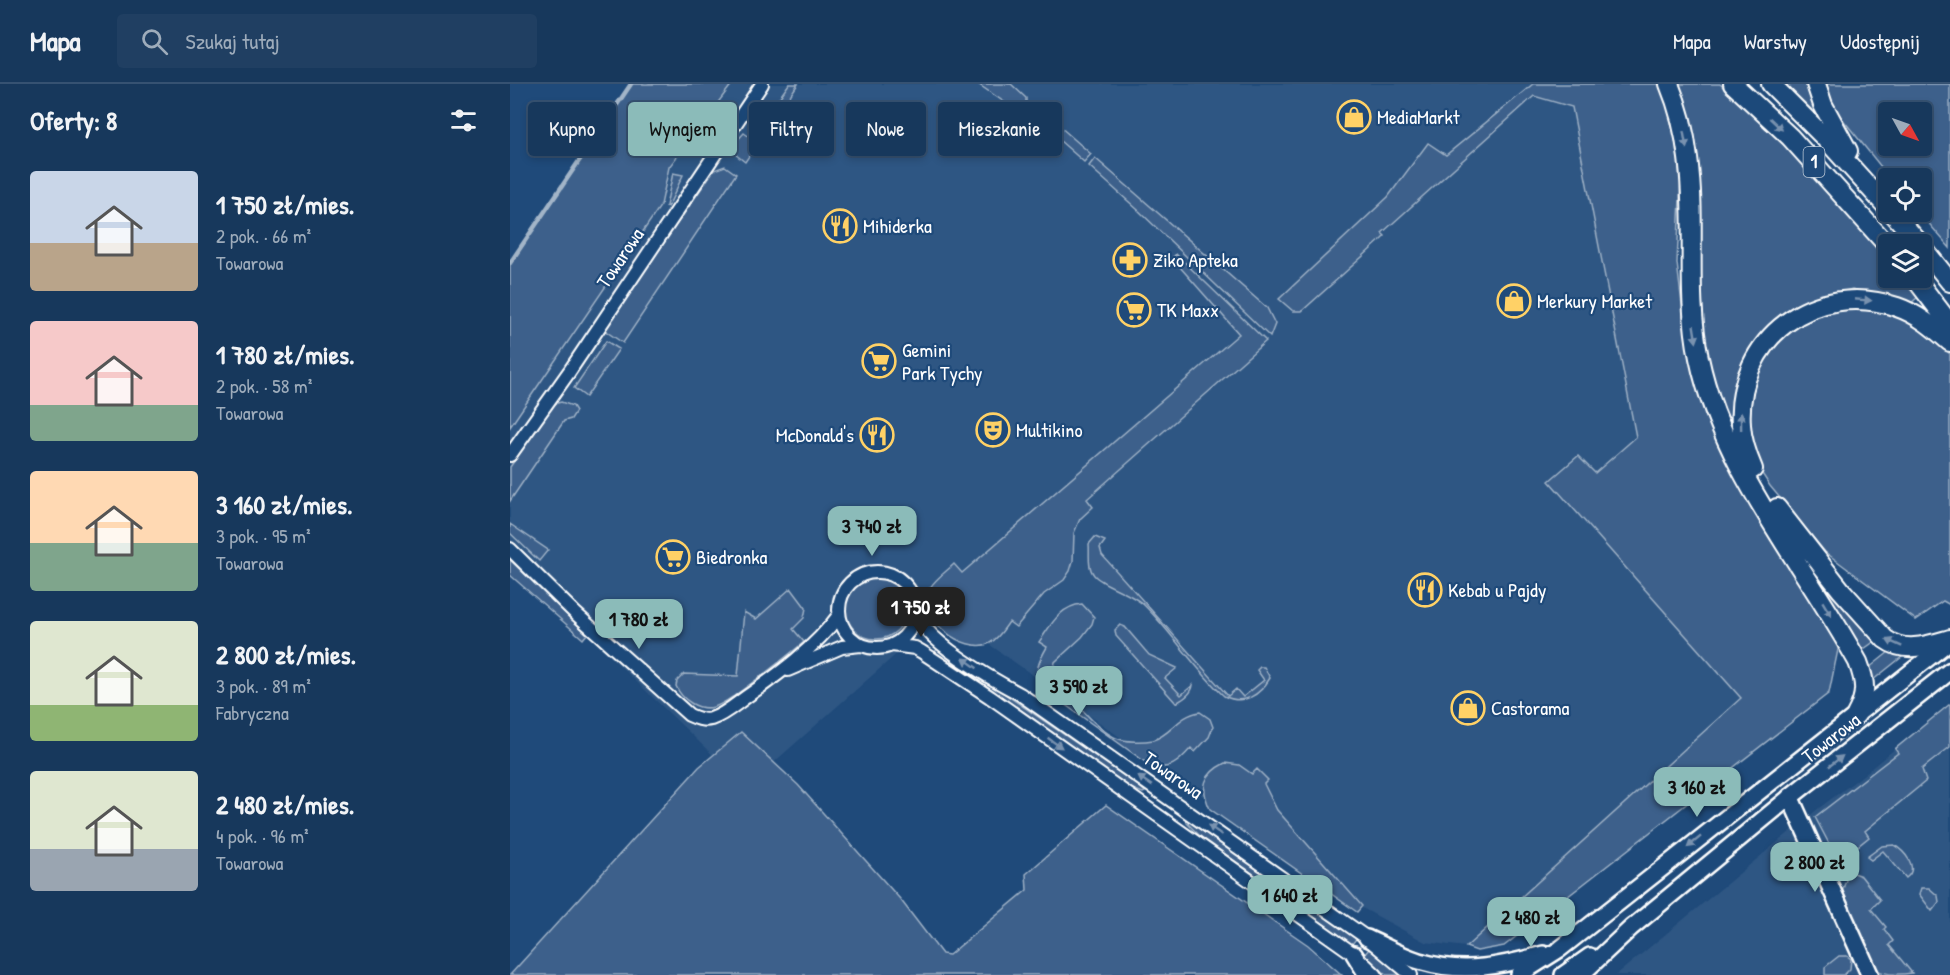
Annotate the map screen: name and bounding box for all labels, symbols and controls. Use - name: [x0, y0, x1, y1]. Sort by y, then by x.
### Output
- search box: [117, 14, 537, 68]
- text: Mapa: [30, 22, 81, 60]
- icon: search: [138, 25, 171, 58]
- text: Szukaj tutaj: [186, 26, 280, 56]
- text: Mapa: [1673, 27, 1711, 56]
- text: Warstwy: [1744, 27, 1807, 56]
- text: Udostępnij: [1840, 27, 1920, 56]
- shop icon: MediaMarkt: [1336, 99, 1372, 135]
- chip: Kupno: [528, 102, 616, 156]
- chip: Wynajem: [628, 102, 737, 156]
- chip: Filtry: [749, 102, 834, 156]
- chip: Nowe: [846, 102, 926, 156]
- chip: Mieszkanie: [938, 102, 1062, 156]
- north arrow: [1878, 102, 1932, 156]
- map controls: [1878, 102, 1932, 288]
- text: Oferty: 8: [30, 103, 117, 138]
- place label: MediaMarkt: [1377, 103, 1461, 130]
- icon: filters: [447, 104, 480, 137]
- one-way arrow: [1768, 116, 1782, 130]
- one-way arrow: [1681, 131, 1690, 150]
- road number: 1: [1804, 147, 1824, 177]
- button: locate: [1878, 168, 1932, 222]
- text: 1 750 zł/mies.: [216, 187, 354, 222]
- icon: home: [78, 195, 150, 267]
- restaurant icon: Mihiderka: [822, 208, 858, 244]
- place label: Mihiderka: [863, 212, 932, 239]
- text: 2 pok. · 66 m²: [216, 222, 311, 249]
- street label: Towarowa: [590, 222, 650, 293]
- button: layers: [1878, 234, 1932, 288]
- pharmacy icon: Ziko Apteka: [1112, 242, 1148, 278]
- place label: Ziko Apteka: [1153, 246, 1238, 273]
- text: Towarowa: [216, 249, 283, 276]
- shop icon: Merkury Market: [1496, 283, 1532, 319]
- place label: Merkury Market: [1537, 287, 1653, 314]
- supermarket icon: TK Maxx: [1116, 292, 1152, 328]
- one-way arrow: [1853, 295, 1872, 305]
- place label: TK Maxx: [1157, 296, 1219, 323]
- one-way arrow: [1691, 325, 1700, 344]
- place label: Gemini Park Tychy: [902, 336, 983, 386]
- text: 1 780 zł/mies.: [216, 337, 355, 372]
- supermarket icon: Gemini Park Tychy: [861, 343, 897, 379]
- icon: home: [78, 345, 150, 417]
- text: 2 pok. · 58 m²: [216, 372, 312, 399]
- text: Towarowa: [216, 399, 283, 426]
- theatre icon: Multikino: [975, 412, 1011, 448]
- one-way arrow: [1737, 412, 1746, 431]
- place label: Multikino: [1016, 416, 1082, 443]
- restaurant icon: McDonald's: [859, 417, 895, 453]
- place label: McDonald's: [776, 421, 854, 448]
- text: 3 160 zł/mies.: [216, 487, 353, 522]
- icon: home: [78, 495, 150, 567]
- pin: 3 740 zł: [810, 506, 934, 557]
- text: 3 740 zł: [842, 512, 902, 539]
- text: 3 pok. · 95 m²: [216, 522, 311, 549]
- supermarket icon: Biedronka: [655, 539, 691, 575]
- place label: Biedronka: [696, 543, 767, 570]
- text: Towarowa: [216, 549, 283, 576]
- restaurant icon: Kebab u Pajdy: [1407, 572, 1443, 608]
- place label: Kebab u Pajdy: [1448, 576, 1546, 603]
- pin: 1 750 zł: [859, 587, 983, 638]
- text: 1 750 zł: [891, 593, 951, 620]
- pin: 1 780 zł: [577, 599, 701, 650]
- one-way arrow: [1822, 600, 1833, 617]
- text: 1 780 zł: [609, 605, 669, 632]
- text: 2 800 zł/mies.: [216, 637, 356, 672]
- one-way arrow: [1885, 638, 1903, 648]
- icon: home: [78, 645, 150, 717]
- one-way arrow: [962, 658, 978, 669]
- pin: 3 590 zł: [1017, 666, 1141, 717]
- text: 3 pok. · 89 m²: [216, 672, 311, 699]
- text: 3 590 zł: [1049, 672, 1109, 699]
- shop icon: Castorama: [1450, 690, 1486, 726]
- place label: Castorama: [1491, 694, 1570, 721]
- text: Fabryczna: [216, 699, 289, 726]
- street label: Towarowa: [1796, 706, 1866, 769]
- one-way arrow: [1047, 737, 1063, 749]
- street label: Towarowa: [1138, 744, 1209, 805]
- one-way arrow: [1828, 754, 1844, 767]
- pin: 3 160 zł: [1635, 767, 1759, 818]
- text: 3 160 zł: [1668, 773, 1726, 800]
- one-way arrow: [1137, 775, 1153, 787]
- text: 2 480 zł/mies.: [216, 787, 354, 822]
- icon: home: [78, 795, 150, 867]
- text: 4 pok. · 96 m²: [216, 822, 309, 849]
- one-way arrow: [1207, 824, 1223, 836]
- one-way arrow: [1687, 835, 1702, 847]
- pin: 2 800 zł: [1753, 842, 1877, 893]
- text: 2 800 zł: [1784, 848, 1846, 875]
- text: Towarowa: [216, 849, 283, 876]
- pin: 1 640 zł: [1228, 875, 1352, 926]
- text: 1 640 zł: [1261, 881, 1319, 908]
- pin: 2 480 zł: [1469, 897, 1593, 948]
- text: 2 480 zł: [1501, 903, 1561, 930]

